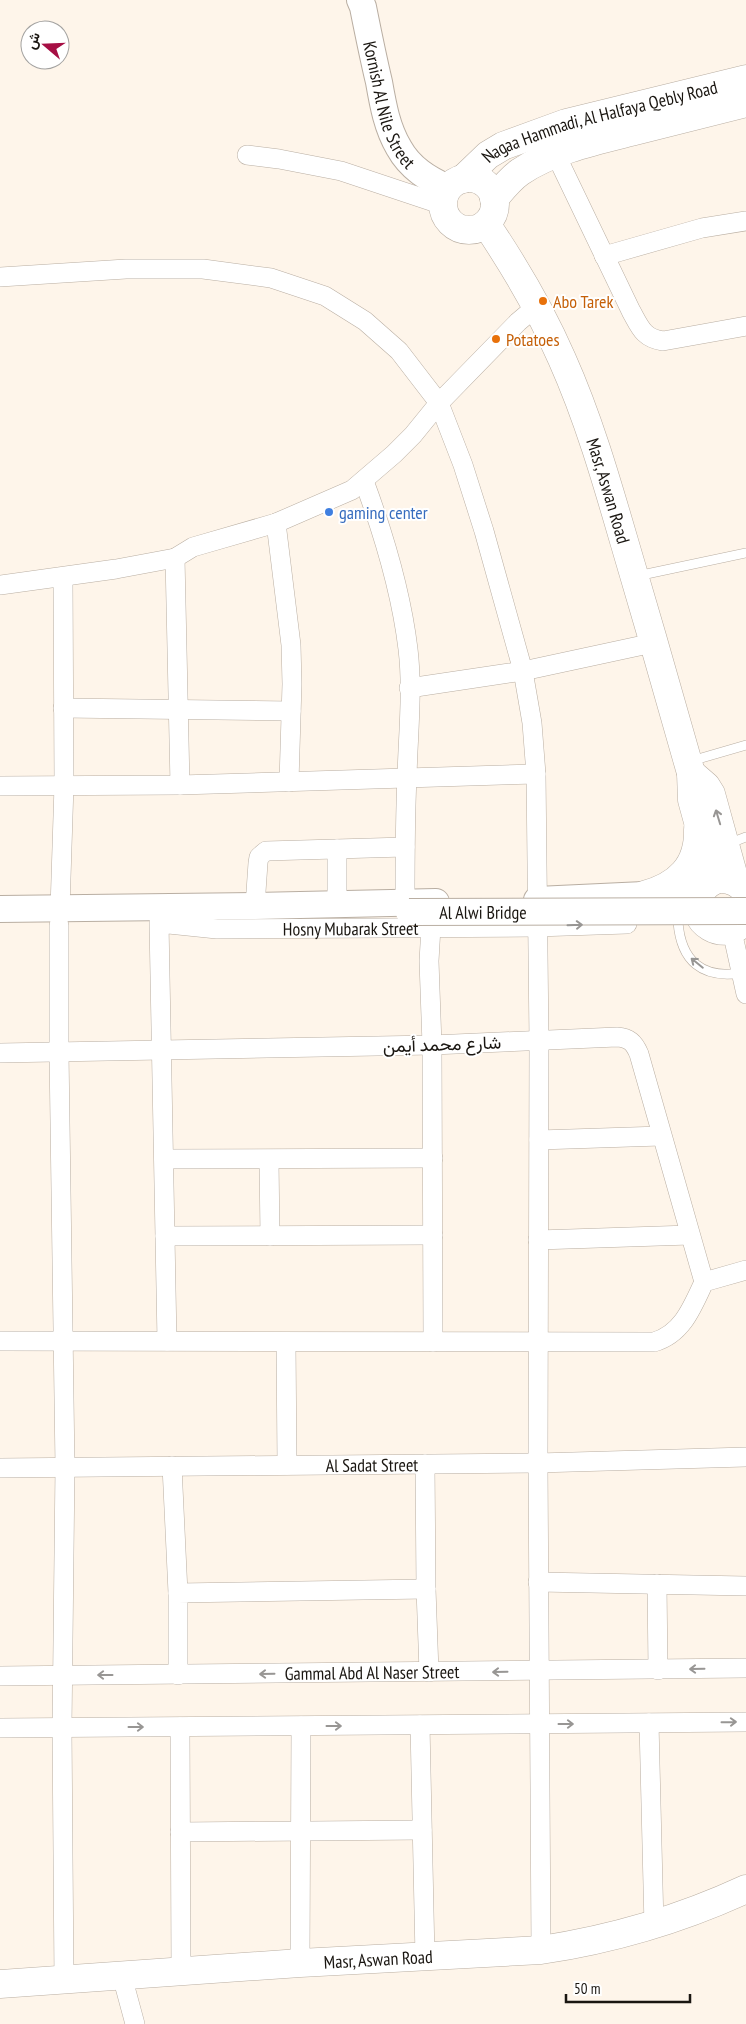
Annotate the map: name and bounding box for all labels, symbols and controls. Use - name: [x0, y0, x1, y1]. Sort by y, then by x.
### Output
- north arrow: [20, 20, 70, 70]
- text: ش: [21, 30, 44, 52]
- street label: Kornish Al Nile Street: [359, 39, 421, 173]
- street label: Nagaa Hammadi, Al Halfaya Qebly Road: [476, 75, 720, 167]
- place label: Abo Tarek: [553, 290, 614, 313]
- marker: Abo Tarek: [537, 295, 549, 307]
- place label: Potatoes: [506, 328, 560, 351]
- marker: Potatoes: [490, 333, 502, 345]
- street label: Masr, Aswan Road: [582, 435, 636, 546]
- place label: gaming center: [339, 501, 428, 524]
- marker: gaming center: [323, 506, 335, 518]
- one-way arrow: [712, 810, 722, 826]
- street label: Al Alwi Bridge: [439, 900, 527, 923]
- street label: Hosny Mubarak Street: [283, 916, 419, 940]
- one-way arrow: [567, 921, 583, 930]
- one-way arrow: [690, 958, 703, 969]
- street label: شارع محمد أيمن: [382, 1030, 502, 1059]
- street label: Al Sadat Street: [326, 1453, 418, 1476]
- street label: Gammal Abd Al Naser Street: [284, 1660, 460, 1684]
- one-way arrow: [690, 1664, 706, 1674]
- one-way arrow: [492, 1667, 508, 1677]
- one-way arrow: [260, 1669, 276, 1679]
- one-way arrow: [97, 1670, 114, 1680]
- one-way arrow: [720, 1717, 736, 1727]
- one-way arrow: [558, 1719, 574, 1729]
- one-way arrow: [325, 1721, 341, 1731]
- one-way arrow: [128, 1722, 144, 1732]
- street label: Masr, Aswan Road: [323, 1944, 433, 1973]
- scale bar: [566, 1972, 690, 2004]
- text: 50 m: [574, 1979, 600, 1998]

